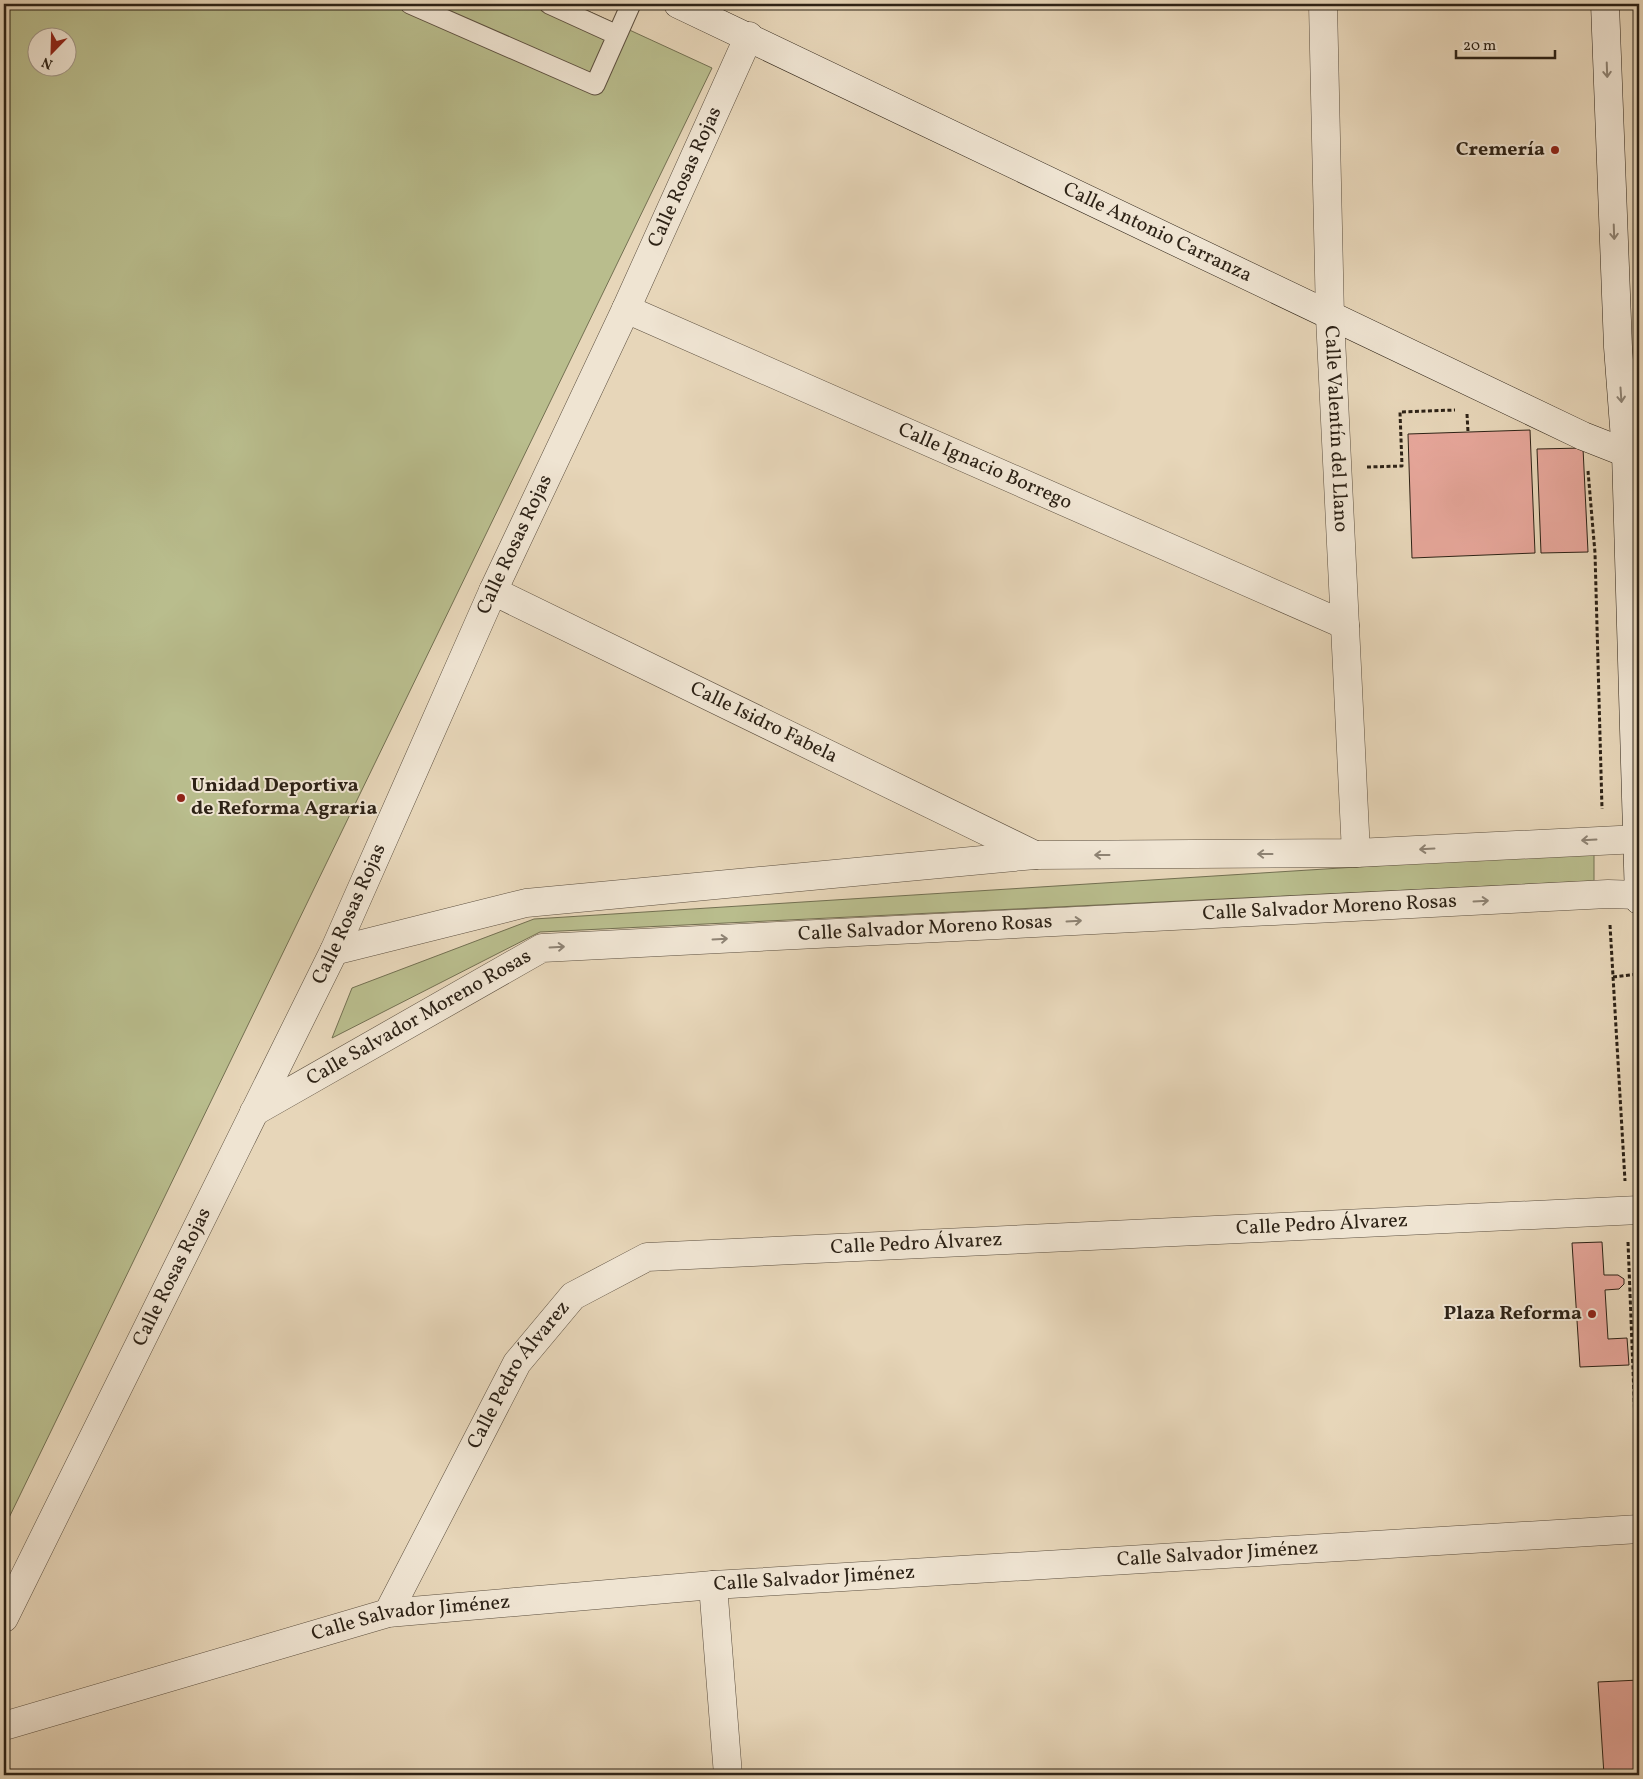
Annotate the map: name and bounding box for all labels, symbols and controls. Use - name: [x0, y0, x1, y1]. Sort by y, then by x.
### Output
- north arrow: [28, 28, 78, 78]
- scale bar: [1456, 28, 1554, 60]
- text: 20 m: [1463, 36, 1496, 57]
- text: N: [39, 52, 56, 73]
- one-way arrow: [1603, 62, 1612, 78]
- street label: Calle Rosas Rojas: [641, 102, 729, 252]
- place label: Cremería: [1456, 136, 1545, 164]
- marker: Cremería: [1549, 144, 1561, 156]
- street label: Calle Antonio Carranza: [1058, 176, 1256, 290]
- one-way arrow: [1609, 224, 1618, 240]
- street label: Calle Valentín del Llano: [1316, 325, 1354, 533]
- one-way arrow: [1617, 386, 1626, 402]
- street label: Calle Ignacio Borrego: [893, 416, 1076, 517]
- street label: Calle Rosas Rojas: [470, 470, 560, 619]
- street label: Calle Isidro Fabela: [685, 675, 842, 771]
- place label: Unidad Deportiva de Reforma Agraria: [191, 772, 377, 823]
- marker: Unidad Deportiva de Reforma Agraria: [175, 792, 187, 804]
- one-way arrow: [1582, 835, 1598, 844]
- street label: Calle Rosas Rojas: [305, 840, 394, 989]
- one-way arrow: [1419, 844, 1435, 853]
- one-way arrow: [1257, 849, 1273, 859]
- one-way arrow: [1094, 850, 1110, 860]
- street label: Calle Salvador Moreno Rosas: [1202, 888, 1457, 929]
- one-way arrow: [1473, 896, 1489, 905]
- street label: Calle Salvador Moreno Rosas: [797, 908, 1053, 949]
- one-way arrow: [1066, 917, 1082, 926]
- one-way arrow: [711, 935, 727, 944]
- street label: Calle Salvador Moreno Rosas: [302, 943, 537, 1093]
- one-way arrow: [549, 943, 565, 952]
- street label: Calle Rosas Rojas: [126, 1203, 219, 1352]
- street label: Calle Pedro Álvarez: [1235, 1207, 1409, 1243]
- street label: Calle Pedro Álvarez: [830, 1226, 1003, 1262]
- street label: Calle Pedro Álvarez: [461, 1295, 577, 1454]
- place label: Plaza Reforma: [1444, 1300, 1582, 1328]
- marker: Plaza Reforma: [1586, 1308, 1598, 1320]
- street label: Calle Salvador Jiménez: [1116, 1534, 1319, 1575]
- street label: Calle Salvador Jiménez: [713, 1559, 916, 1599]
- street label: Calle Salvador Jiménez: [308, 1589, 511, 1649]

